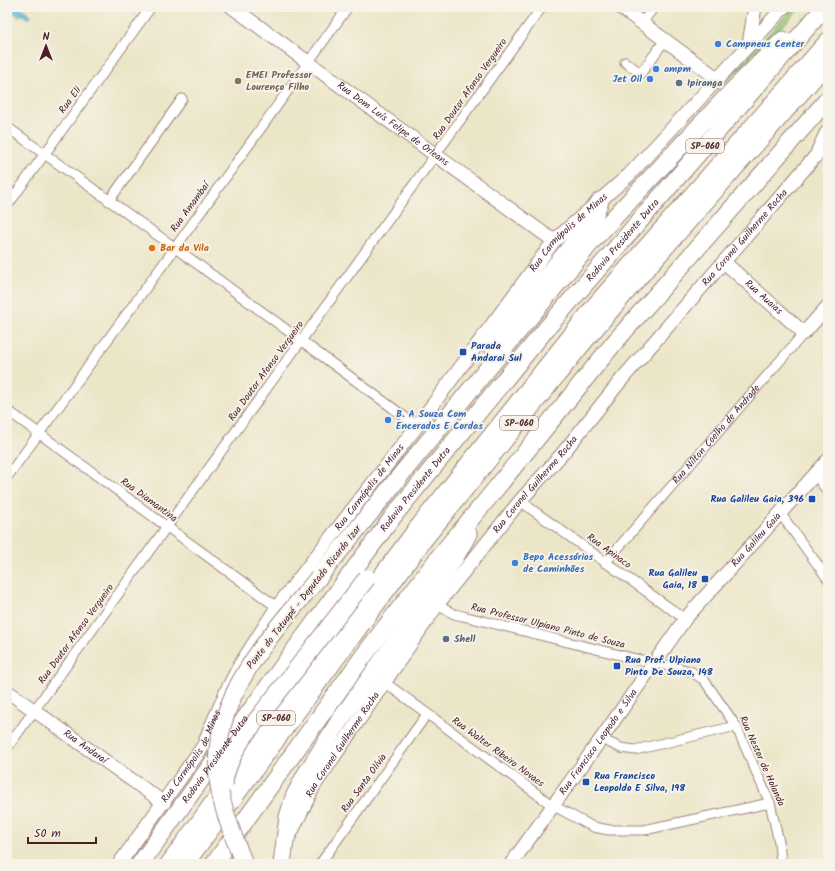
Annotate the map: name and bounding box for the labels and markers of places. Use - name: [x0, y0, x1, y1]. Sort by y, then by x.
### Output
- place label: Campneus Center: [726, 36, 805, 52]
- marker: Campneus Center: [713, 39, 723, 49]
- place label: ampm: [664, 61, 691, 77]
- marker: ampm: [651, 64, 661, 74]
- place label: EMEI Professor Lourenço Filho: [246, 67, 312, 95]
- place label: Jet Oil: [612, 71, 642, 87]
- marker: Jet Oil: [645, 74, 655, 84]
- place label: Ipiranga: [687, 75, 722, 91]
- marker: EMEI Professor Lourenço Filho: [233, 76, 243, 86]
- marker: Ipiranga: [674, 78, 684, 88]
- place label: Bar da Vila: [160, 240, 209, 256]
- marker: Bar da Vila: [147, 243, 157, 253]
- place label: Parada Andarai Sul: [471, 338, 522, 366]
- marker: Parada Andarai Sul: [458, 347, 468, 357]
- place label: B. A Souza Com Encerados E Cordas: [396, 406, 483, 434]
- marker: B. A Souza Com Encerados E Cordas: [383, 415, 393, 425]
- place label: Rua Galileu Gaia, 396: [710, 491, 805, 507]
- marker: Rua Galileu Gaia, 396: [807, 494, 817, 504]
- place label: Bepo Acessórios de Caminhões: [523, 549, 594, 577]
- marker: Bepo Acessórios de Caminhões: [510, 558, 520, 568]
- place label: Rua Galileu Gaia, 18: [648, 565, 697, 593]
- marker: Rua Galileu Gaia, 18: [700, 574, 710, 584]
- place label: Shell: [454, 631, 476, 647]
- marker: Shell: [441, 634, 451, 644]
- place label: Rua Prof. Ulpiano Pinto De Souza, 148: [625, 652, 713, 680]
- marker: Rua Prof. Ulpiano Pinto De Souza, 148: [612, 661, 622, 671]
- place label: Rua Francisco Leopoldo E Silva, 198: [594, 768, 685, 796]
- marker: Rua Francisco Leopoldo E Silva, 198: [581, 777, 591, 787]

